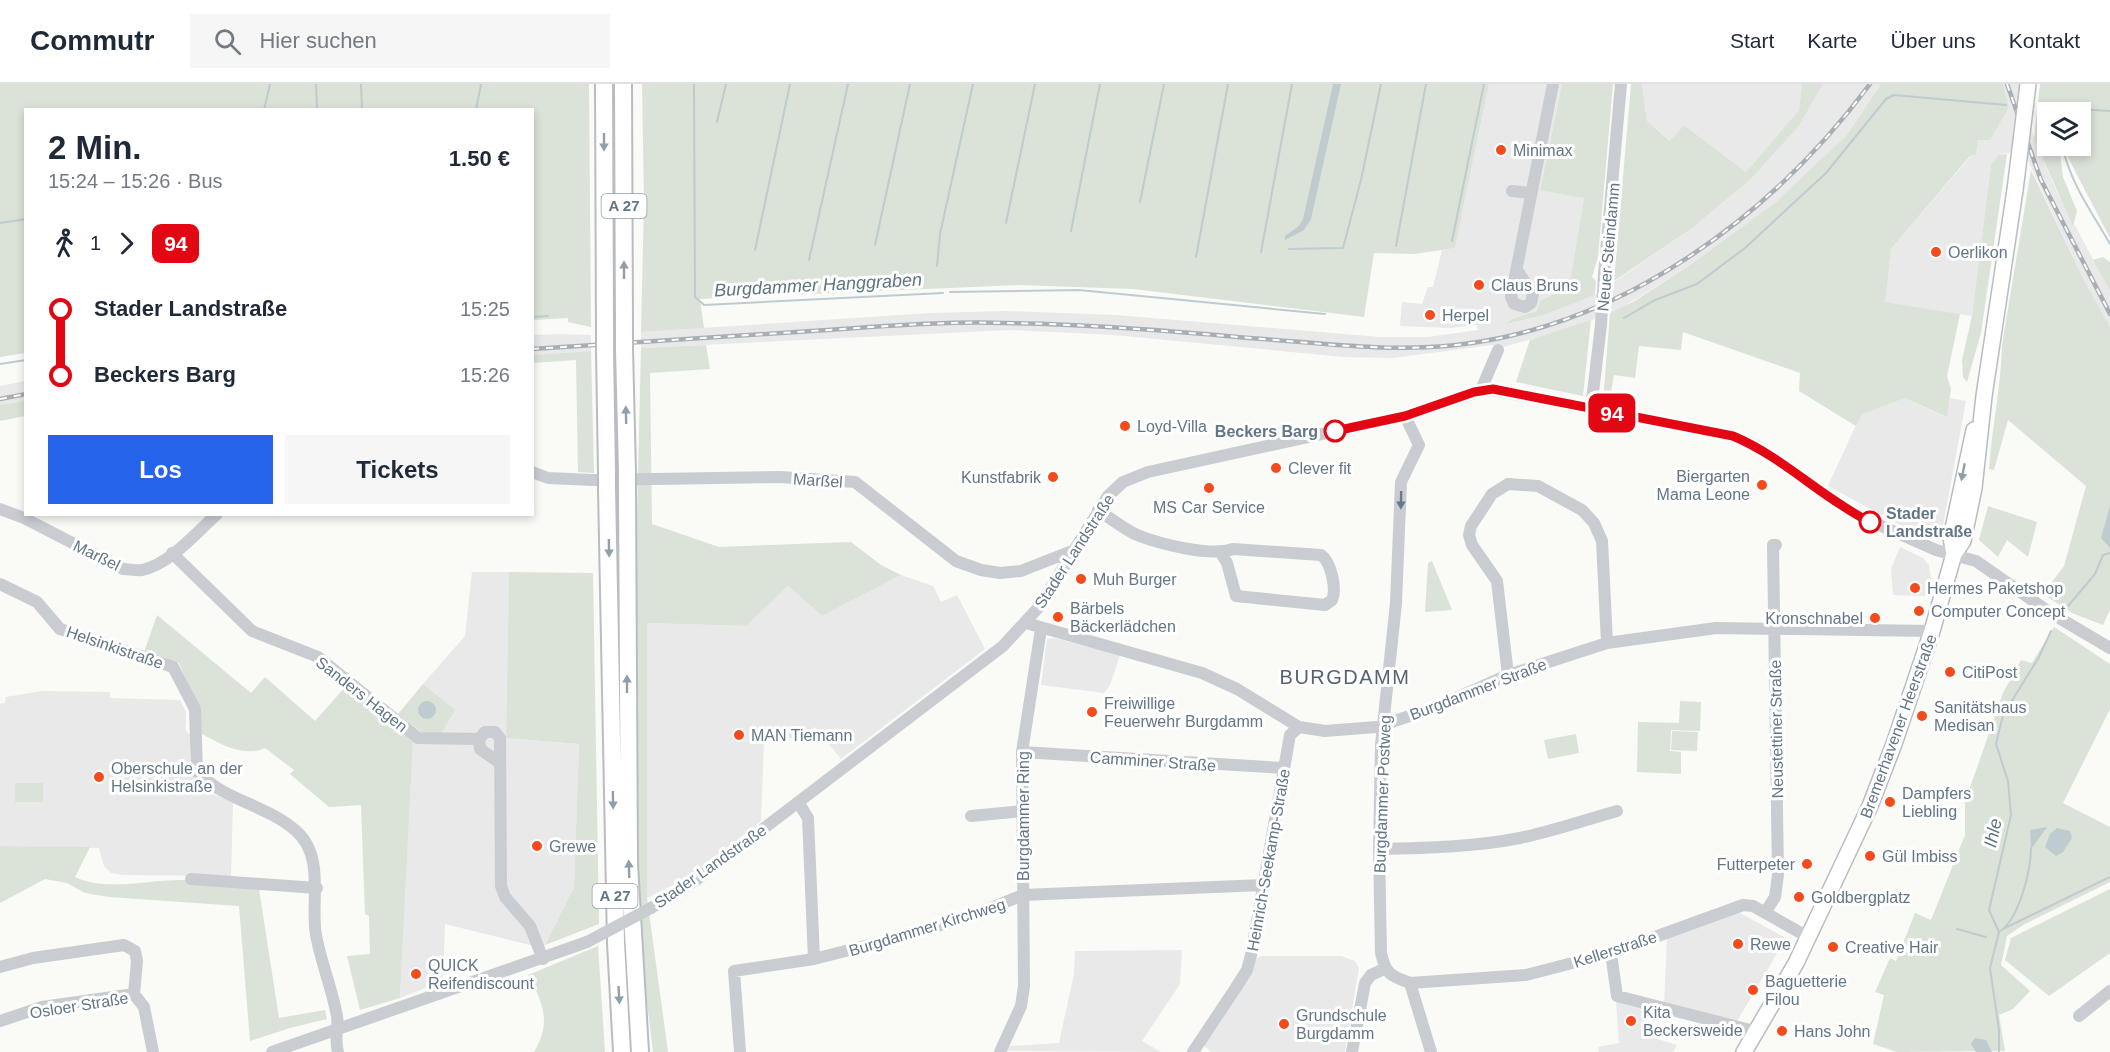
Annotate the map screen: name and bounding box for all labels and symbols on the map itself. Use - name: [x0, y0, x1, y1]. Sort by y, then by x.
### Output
- one-way arrow: [599, 133, 609, 152]
- place label: Minimax: [1513, 142, 1573, 159]
- marker: Minimax: [1494, 143, 1508, 157]
- street label: Neuer Steindamm: [1594, 182, 1623, 312]
- road number: A 27: [602, 194, 646, 218]
- place label: Oerlikon: [1948, 244, 2008, 261]
- marker: Oerlikon: [1929, 245, 1943, 259]
- one-way arrow: [619, 260, 629, 279]
- water label: Burgdammer Hanggraben: [714, 270, 922, 300]
- place label: Claus Bruns: [1491, 277, 1578, 294]
- marker: Claus Bruns: [1472, 278, 1486, 292]
- place label: Herpel: [1442, 307, 1489, 324]
- marker: Herpel: [1423, 308, 1437, 322]
- line badge: 94: [1585, 394, 1639, 432]
- one-way arrow: [621, 405, 630, 424]
- place label: Loyd-Villa: [1137, 418, 1207, 435]
- marker: Loyd-Villa: [1118, 419, 1132, 433]
- marker: Beckers Barg: [1324, 420, 1346, 442]
- place label: Beckers Barg: [1215, 423, 1318, 440]
- place label: Clever fit: [1288, 460, 1352, 477]
- marker: Clever fit: [1269, 461, 1283, 475]
- one-way arrow: [1958, 463, 1967, 482]
- place label: Biergarten Mama Leone: [1657, 468, 1750, 503]
- place label: Kunstfabrik: [961, 469, 1042, 486]
- street label: Marßel: [793, 470, 843, 491]
- marker: Kunstfabrik: [1046, 470, 1060, 484]
- marker: Biergarten Mama Leone: [1755, 478, 1769, 492]
- marker: MS Car Service: [1202, 481, 1216, 495]
- one-way arrow: [1396, 490, 1405, 509]
- street label: Stader Landstraße: [1031, 491, 1118, 611]
- place label: MS Car Service: [1153, 499, 1265, 516]
- place label: Stader Landstraße: [1886, 505, 1972, 540]
- marker: Stader Landstraße: [1859, 511, 1881, 533]
- street label: Marßel: [71, 537, 123, 574]
- one-way arrow: [604, 538, 613, 557]
- place label: Muh Burger: [1093, 571, 1177, 588]
- marker: Muh Burger: [1074, 572, 1088, 586]
- place label: Hermes Paketshop: [1927, 580, 2063, 597]
- marker: Hermes Paketshop: [1908, 581, 1922, 595]
- place label: Bärbels Bäckerlädchen: [1070, 600, 1176, 635]
- place label: Computer Concept: [1931, 603, 2066, 620]
- marker: Computer Concept: [1912, 604, 1926, 618]
- marker: Bärbels Bäckerlädchen: [1051, 610, 1065, 624]
- place label: Kronschnabel: [1765, 610, 1863, 627]
- marker: Kronschnabel: [1868, 611, 1882, 625]
- street label: Helsinkistraße: [64, 623, 166, 672]
- street label: Bremerhavener Heerstraße: [1857, 632, 1940, 821]
- street label: Sanders Hagen: [313, 653, 411, 735]
- street label: Burgdammer Straße: [1407, 656, 1549, 723]
- street label: Neustettiner Straße: [1767, 659, 1786, 798]
- place label: CitiPost: [1962, 664, 2018, 681]
- marker: CitiPost: [1943, 665, 1957, 679]
- district label: BURGDAMM: [1280, 666, 1410, 688]
- one-way arrow: [622, 675, 632, 694]
- place label: Freiwillige Feuerwehr Burgdamm: [1104, 695, 1263, 730]
- place label: Sanitätshaus Medisan: [1934, 699, 2027, 734]
- marker: Freiwillige Feuerwehr Burgdamm: [1085, 705, 1099, 719]
- marker: Sanitätshaus Medisan: [1915, 709, 1929, 723]
- street label: Burgdammer Postweg: [1371, 715, 1394, 873]
- place label: MAN Tiemann: [751, 727, 852, 744]
- marker: MAN Tiemann: [732, 728, 746, 742]
- street label: Camminer Straße: [1089, 749, 1217, 774]
- street label: Burgdammer Ring: [1015, 751, 1032, 881]
- place label: Oberschule an der Helsinkistraße: [111, 760, 243, 795]
- street label: Heinrich-Seekamp-Straße: [1244, 767, 1293, 953]
- marker: Oberschule an der Helsinkistraße: [92, 770, 106, 784]
- place label: Dampfers Liebling: [1902, 785, 1971, 820]
- one-way arrow: [608, 790, 617, 809]
- marker: Dampfers Liebling: [1883, 795, 1897, 809]
- water label: Ihle: [1980, 817, 2006, 849]
- street label: Stader Landstraße: [651, 821, 770, 911]
- place label: Grewe: [549, 838, 596, 855]
- marker: Grewe: [530, 839, 544, 853]
- place label: Gül Imbiss: [1882, 848, 1958, 865]
- marker: Gül Imbiss: [1863, 849, 1877, 863]
- place label: Futterpeter: [1717, 856, 1796, 873]
- marker: Futterpeter: [1800, 857, 1814, 871]
- one-way arrow: [624, 860, 633, 879]
- road number: A 27: [592, 884, 638, 908]
- place label: Goldbergplatz: [1811, 889, 1911, 906]
- marker: Goldbergplatz: [1792, 890, 1806, 904]
- street label: Burgdammer Kirchweg: [847, 896, 1007, 959]
- street label: Kellerstraße: [1572, 928, 1659, 971]
- place label: Rewe: [1750, 936, 1791, 953]
- marker: Rewe: [1731, 937, 1745, 951]
- place label: Creative Hair: [1845, 939, 1939, 956]
- marker: Creative Hair: [1826, 940, 1840, 954]
- place label: QUICK Reifendiscount: [428, 957, 534, 992]
- marker: QUICK Reifendiscount: [409, 967, 423, 981]
- place label: Baguetterie Filou: [1765, 973, 1847, 1008]
- marker: Baguetterie Filou: [1746, 983, 1760, 997]
- one-way arrow: [614, 985, 623, 1004]
- street label: Osloer Straße: [29, 989, 130, 1022]
- place label: Kita Beckersweide: [1643, 1004, 1743, 1039]
- place label: Grundschule Burgdamm: [1296, 1007, 1387, 1042]
- marker: Kita Beckersweide: [1624, 1014, 1638, 1028]
- marker: Grundschule Burgdamm: [1277, 1017, 1291, 1031]
- place label: Hans John: [1794, 1023, 1871, 1040]
- marker: Hans John: [1775, 1024, 1789, 1038]

